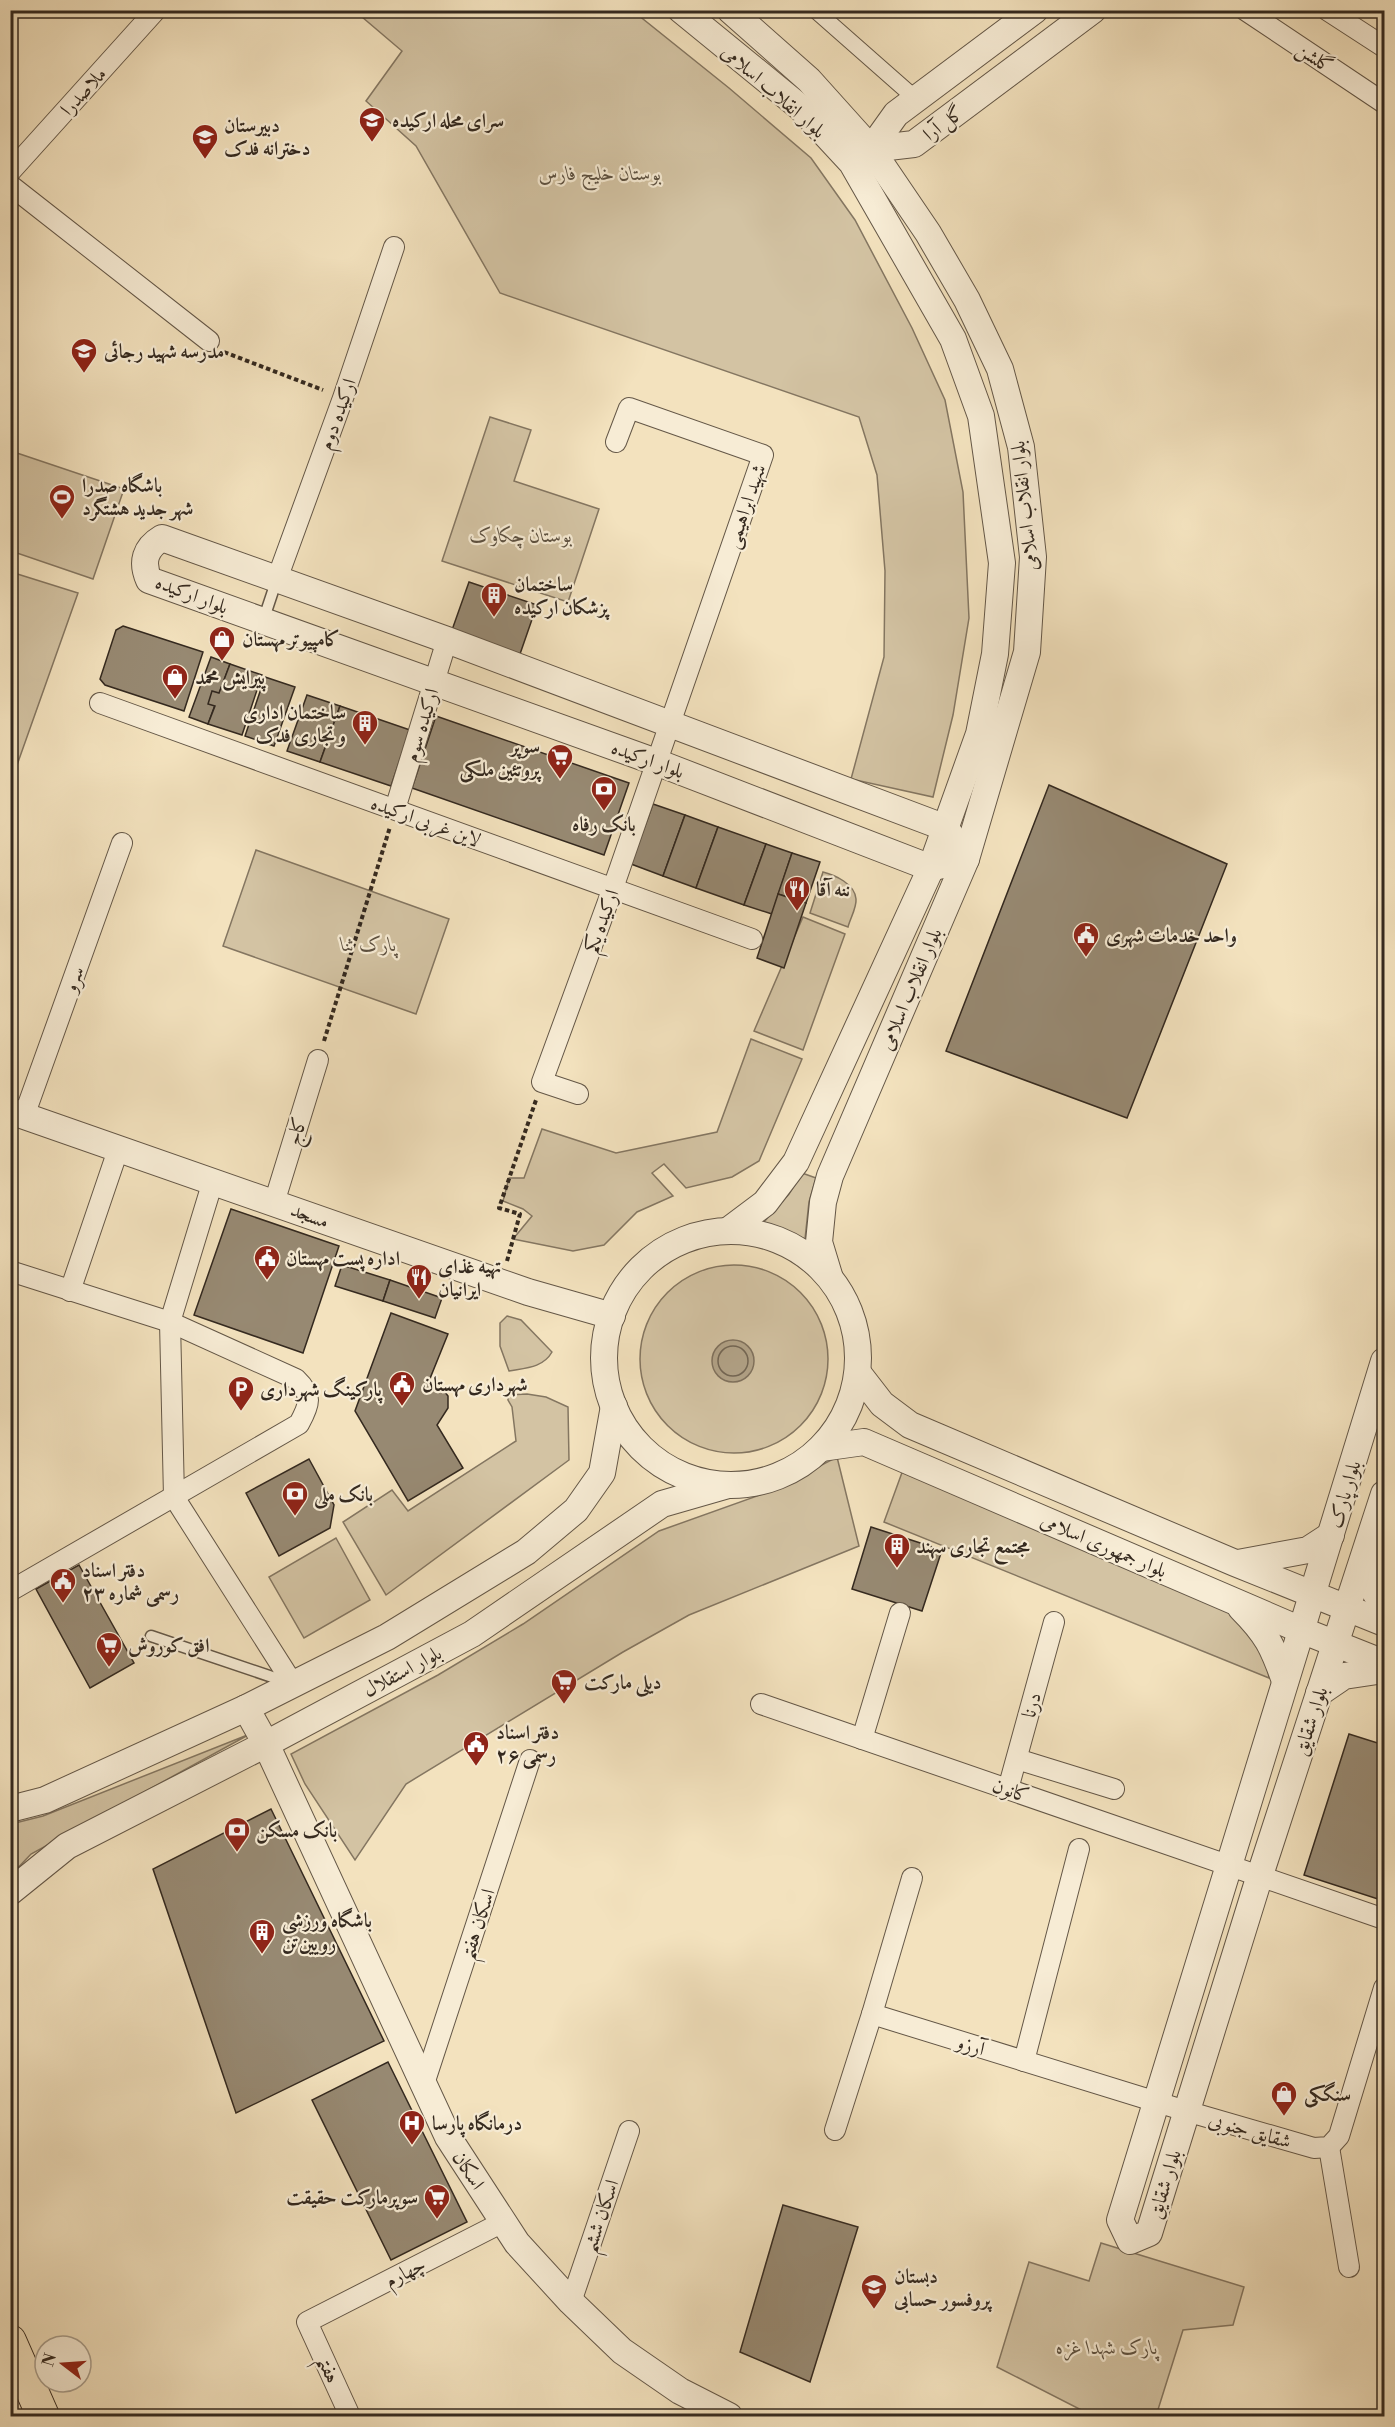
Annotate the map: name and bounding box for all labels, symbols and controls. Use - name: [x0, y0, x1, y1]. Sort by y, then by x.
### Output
- street label: گلشن: [1291, 36, 1338, 79]
- street label: بلوار انقلاب اسلامی: [716, 40, 831, 144]
- street label: ملاصدرا: [56, 62, 113, 122]
- street label: گل آرا: [918, 100, 969, 148]
- school or university icon: سرای محله ارکیده: [357, 105, 387, 143]
- place label: سرای محله ارکیده: [392, 109, 504, 134]
- place label: دبیرستان دخترانه فدک: [224, 114, 310, 162]
- school or university icon: دبیرستان دخترانه فدک: [190, 122, 220, 160]
- park label: بوستان خلیج فارس: [538, 162, 662, 191]
- school or university icon: مدرسه شهید رجائی: [69, 336, 99, 374]
- place label: مدرسه شهید رجائی: [103, 340, 224, 365]
- street label: ارکیده دوم: [314, 375, 367, 455]
- street label: بلوار انقلاب اسلامی: [1006, 440, 1045, 572]
- street label: شهید ابراهیمی: [720, 461, 772, 552]
- place label: باشگاه صدرا شهر جدید هشتگرد: [82, 472, 194, 522]
- sports icon: باشگاه صدرا شهر جدید هشتگرد: [47, 482, 77, 520]
- park label: بوستان چکاوک: [470, 524, 573, 549]
- street label: بلوار ارکیده: [152, 570, 231, 621]
- place label: ساختمان پزشکان ارکیده: [514, 573, 611, 621]
- building icon: ساختمان پزشکان ارکیده: [479, 580, 509, 618]
- shop icon: کامپیوتر مهستان: [207, 624, 237, 662]
- place label: کامپیوتر مهستان: [242, 628, 340, 653]
- shop icon: پیرایش محمد: [160, 662, 190, 700]
- place label: پیرایش محمد: [195, 666, 266, 692]
- street label: ارکیده سوم: [399, 686, 449, 766]
- place label: ساختمان اداری و تجاری فدک: [243, 701, 346, 749]
- building icon: ساختمان اداری و تجاری فدک: [350, 708, 380, 746]
- place label: سوپر پروتئین ملکی: [460, 735, 542, 783]
- street label: بلوار ارکیده: [608, 736, 687, 785]
- supermarket icon: سوپر پروتئین ملکی: [545, 742, 575, 780]
- bank icon: بانک رفاه: [589, 774, 619, 812]
- street label: لاین غربی ارکیده: [367, 791, 484, 855]
- place label: بانک رفاه: [572, 813, 636, 838]
- restaurant icon: ننه آقا: [782, 874, 812, 912]
- place label: ننه آقا: [816, 877, 850, 903]
- street label: ارکیده یکم: [579, 886, 630, 959]
- public building icon: واحد خدمات شهری: [1071, 920, 1101, 958]
- place label: واحد خدمات شهری: [1106, 924, 1237, 949]
- street label: بلوار انقلاب اسلامی: [874, 925, 948, 1055]
- park label: پارک ثنا: [339, 933, 399, 959]
- street label: سرو: [58, 963, 91, 998]
- street label: کاج: [281, 1114, 317, 1150]
- street label: مسجد: [287, 1198, 332, 1235]
- public building icon: اداره پست مهستان: [252, 1243, 282, 1281]
- place label: اداره پست مهستان: [286, 1247, 400, 1272]
- place label: تهیه غذای ایرانیان: [438, 1255, 501, 1303]
- restaurant icon: تهیه غذای ایرانیان: [404, 1262, 434, 1300]
- public building icon: شهرداری مهستان: [387, 1369, 417, 1407]
- place label: شهرداری مهستان: [422, 1373, 528, 1398]
- parking icon: پارکینگ شهرداری: [226, 1374, 256, 1412]
- place label: پارکینگ شهرداری: [260, 1376, 383, 1404]
- street label: بلوار پارک: [1323, 1458, 1368, 1531]
- bank icon: بانک ملی: [280, 1479, 310, 1517]
- place label: بانک ملی: [313, 1483, 373, 1510]
- street label: بلوار جمهوری اسلامی: [1036, 1508, 1170, 1584]
- building icon: مجتمع تجاری سهند: [882, 1531, 912, 1569]
- place label: مجتمع تجاری سهند: [916, 1535, 1030, 1565]
- place label: دفتر اسناد رسمی شماره ۲۳: [82, 1559, 179, 1607]
- public building icon: دفتر اسناد رسمی شماره ۲۳: [48, 1566, 78, 1604]
- supermarket icon: افق کوروش: [94, 1630, 124, 1668]
- place label: افق کوروش: [128, 1634, 209, 1659]
- street label: بلوار استقلال: [359, 1641, 446, 1703]
- supermarket icon: دیلی مارکت: [549, 1667, 579, 1705]
- place label: دیلی مارکت: [584, 1671, 662, 1698]
- street label: بلوار شقایق: [1289, 1684, 1334, 1759]
- street label: درنا: [1017, 1690, 1048, 1721]
- place label: دفتر اسناد رسمی ۲۶: [496, 1721, 559, 1769]
- public building icon: دفتر اسناد رسمی ۲۶: [461, 1729, 491, 1767]
- street label: کانون: [989, 1773, 1032, 1809]
- bank icon: بانک مسکن: [222, 1815, 252, 1853]
- place label: بانک مسکن: [256, 1819, 337, 1844]
- street label: اسکان هفتم: [455, 1886, 507, 1965]
- place label: باشگاه ورزشی رویین‌تن: [282, 1907, 372, 1957]
- building icon: باشگاه ورزشی رویین‌تن: [247, 1917, 277, 1955]
- street label: آرزو: [951, 2029, 991, 2063]
- shop icon: سنگکی: [1269, 2079, 1299, 2117]
- place label: سنگکی: [1304, 2081, 1351, 2108]
- hospital icon: درمانگاه پارسا: [397, 2108, 427, 2146]
- street label: شقایق جنوبی: [1205, 2108, 1294, 2156]
- place label: درمانگاه پارسا: [432, 2110, 522, 2138]
- street label: اسکان: [446, 2147, 490, 2195]
- street label: بلوار شقایق: [1143, 2147, 1188, 2222]
- street label: اسکان ششم: [577, 2177, 631, 2258]
- supermarket icon: سوپرمارکت حقیقت: [422, 2182, 452, 2220]
- place label: سوپرمارکت حقیقت: [286, 2186, 418, 2211]
- street label: چهارم: [381, 2253, 432, 2298]
- place label: دبستان پروفسور حسابی: [893, 2265, 993, 2314]
- school or university icon: دبستان پروفسور حسابی: [859, 2272, 889, 2310]
- north arrow: [33, 2334, 93, 2394]
- park label: پارک شهدا غزه: [1056, 2336, 1160, 2362]
- text: N: [38, 2351, 61, 2369]
- street label: هفتم: [305, 2352, 345, 2390]

